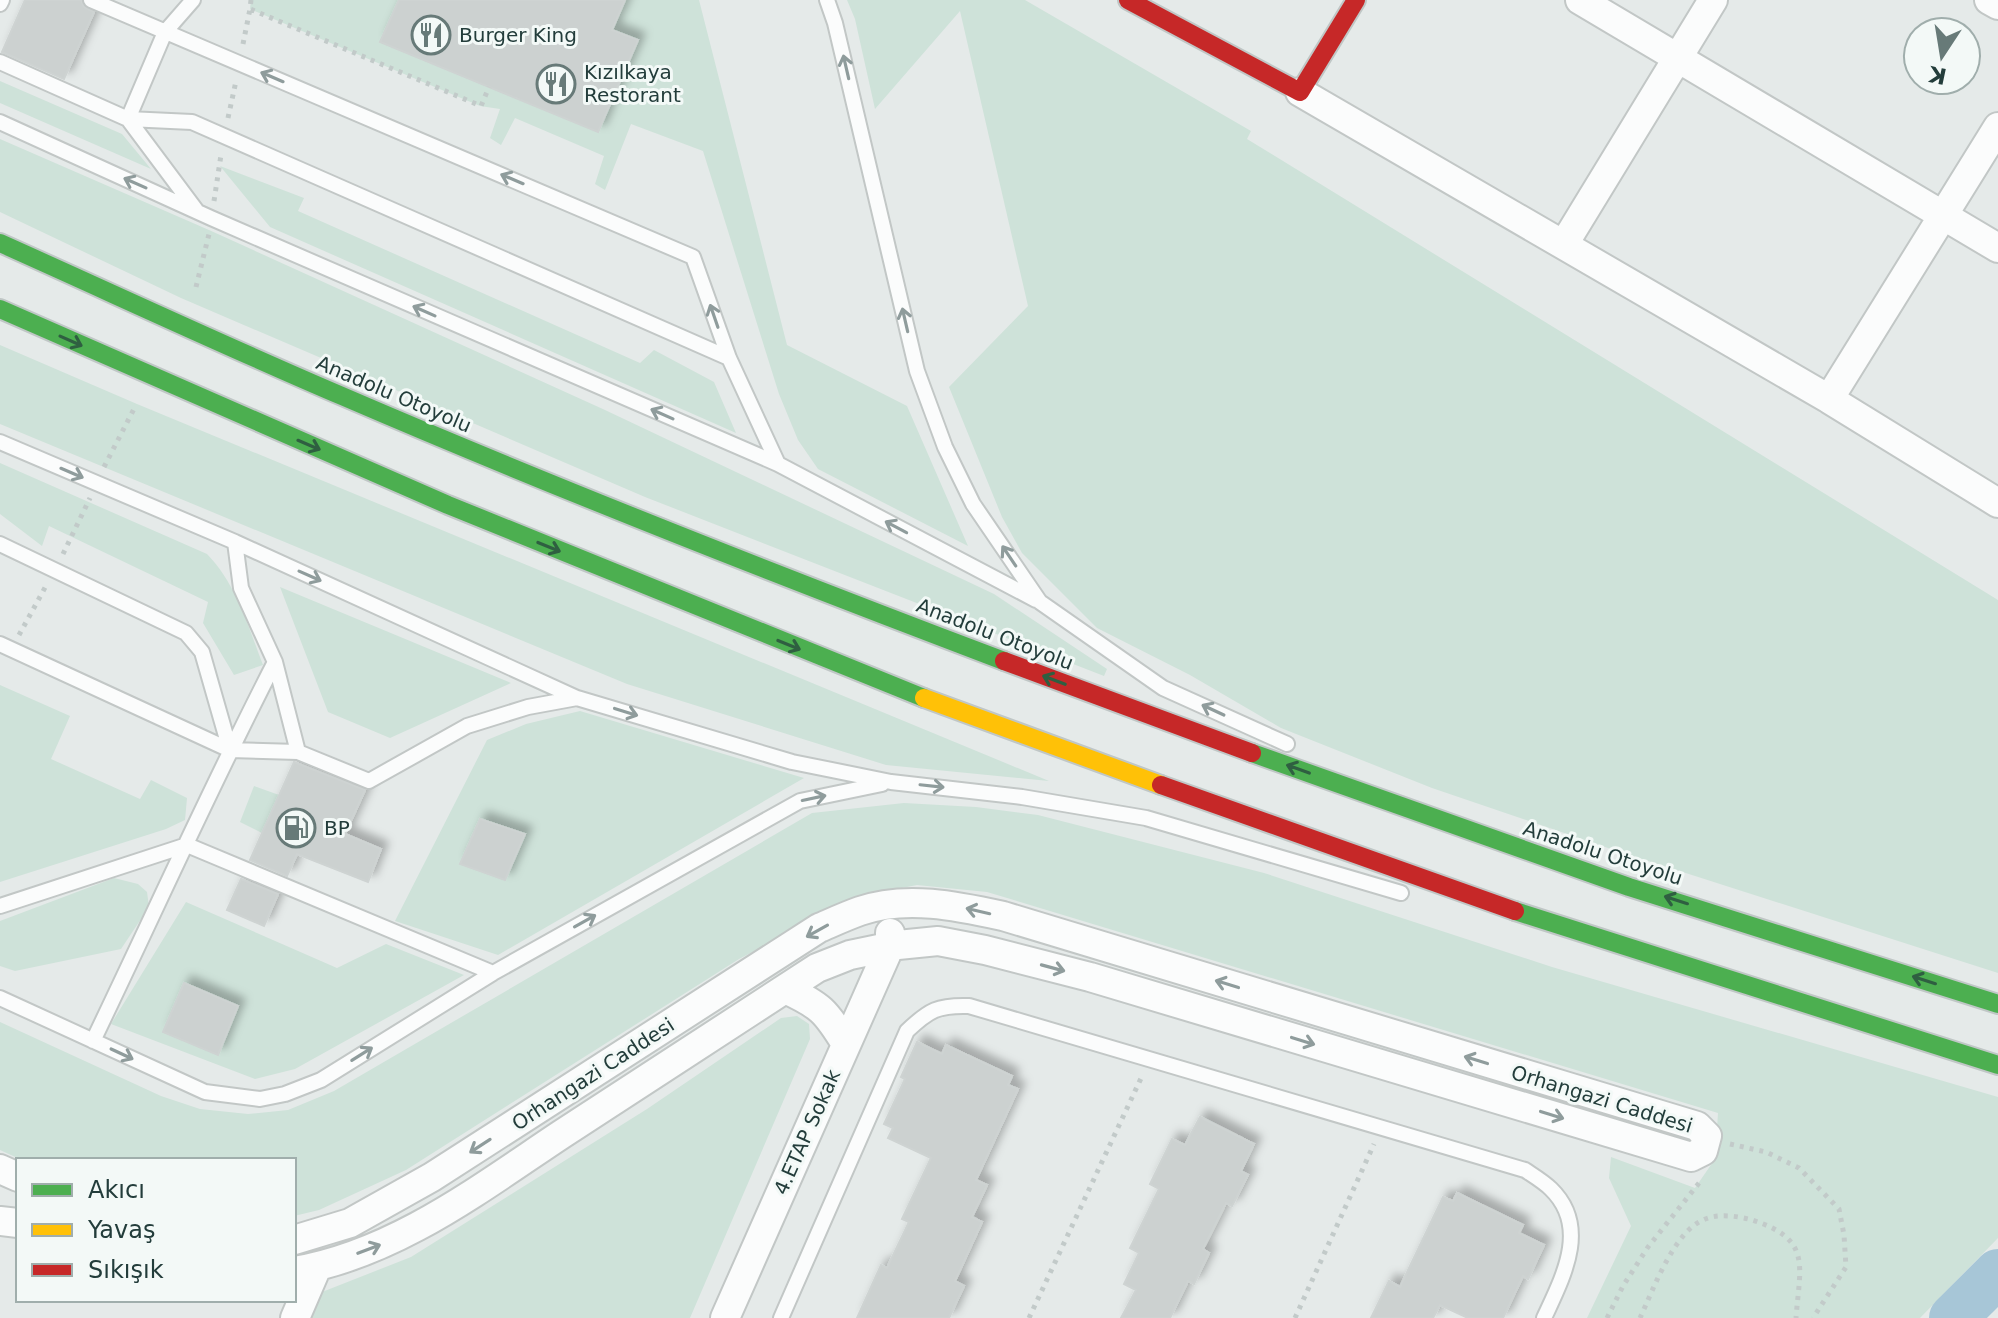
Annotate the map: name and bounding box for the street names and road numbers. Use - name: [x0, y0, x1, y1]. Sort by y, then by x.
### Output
- street label: Anadolu Otoyolu: [313, 350, 475, 438]
- street label: Anadolu Otoyolu: [913, 593, 1077, 675]
- street label: Anadolu Otoyolu: [1520, 816, 1686, 890]
- street label: Orhangazi Caddesi: [507, 1013, 679, 1135]
- street label: Orhangazi Caddesi: [1508, 1060, 1696, 1138]
- street label: 4.ETAP Sokak: [769, 1065, 845, 1198]

